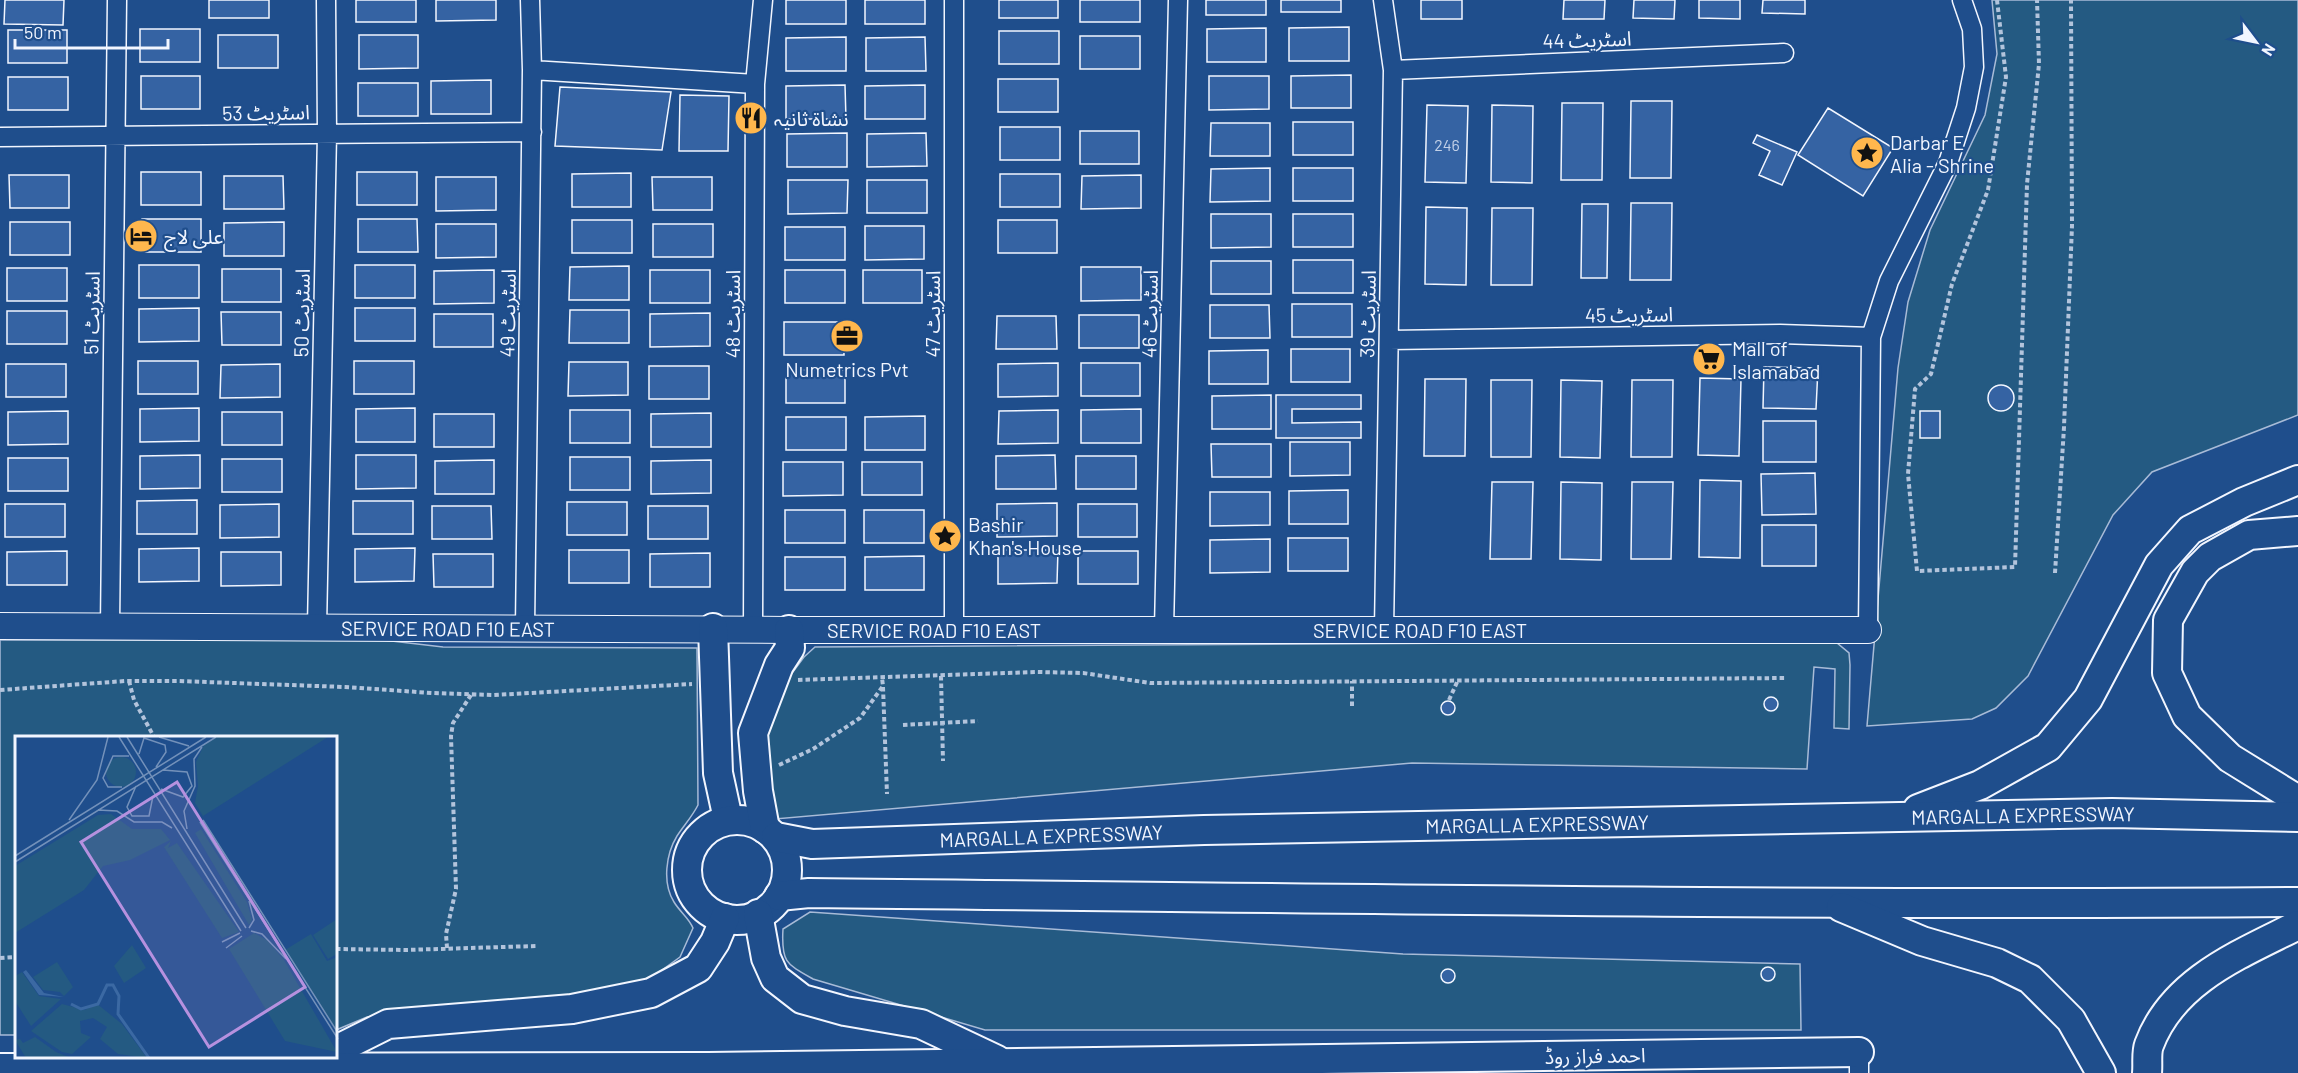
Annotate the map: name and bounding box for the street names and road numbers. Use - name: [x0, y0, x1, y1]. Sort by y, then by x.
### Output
- street label: اسٹریٹ 44: [1542, 25, 1632, 54]
- street label: اسٹریٹ 53: [222, 99, 310, 126]
- street label: اسٹریٹ 50: [288, 268, 315, 358]
- street label: اسٹریٹ 49: [494, 269, 521, 357]
- street label: اسٹریٹ 48: [720, 270, 745, 358]
- street label: اسٹریٹ 46: [1136, 270, 1163, 358]
- street label: اسٹریٹ 39: [1354, 270, 1381, 358]
- street label: اسٹریٹ 51: [78, 271, 105, 355]
- street label: اسٹریٹ 47: [920, 271, 945, 357]
- street label: اسٹریٹ 45: [1585, 301, 1673, 328]
- street label: SERVICE ROAD F10 EAST: [341, 616, 555, 641]
- street label: SERVICE ROAD F10 EAST: [827, 618, 1041, 642]
- street label: SERVICE ROAD F10 EAST: [1313, 618, 1527, 642]
- street label: MARGALLA EXPRESSWAY: [1911, 801, 2135, 829]
- street label: MARGALLA EXPRESSWAY: [1425, 810, 1649, 838]
- street label: MARGALLA EXPRESSWAY: [939, 819, 1163, 851]
- street label: احمد فراز روڈ: [1544, 1042, 1646, 1069]

